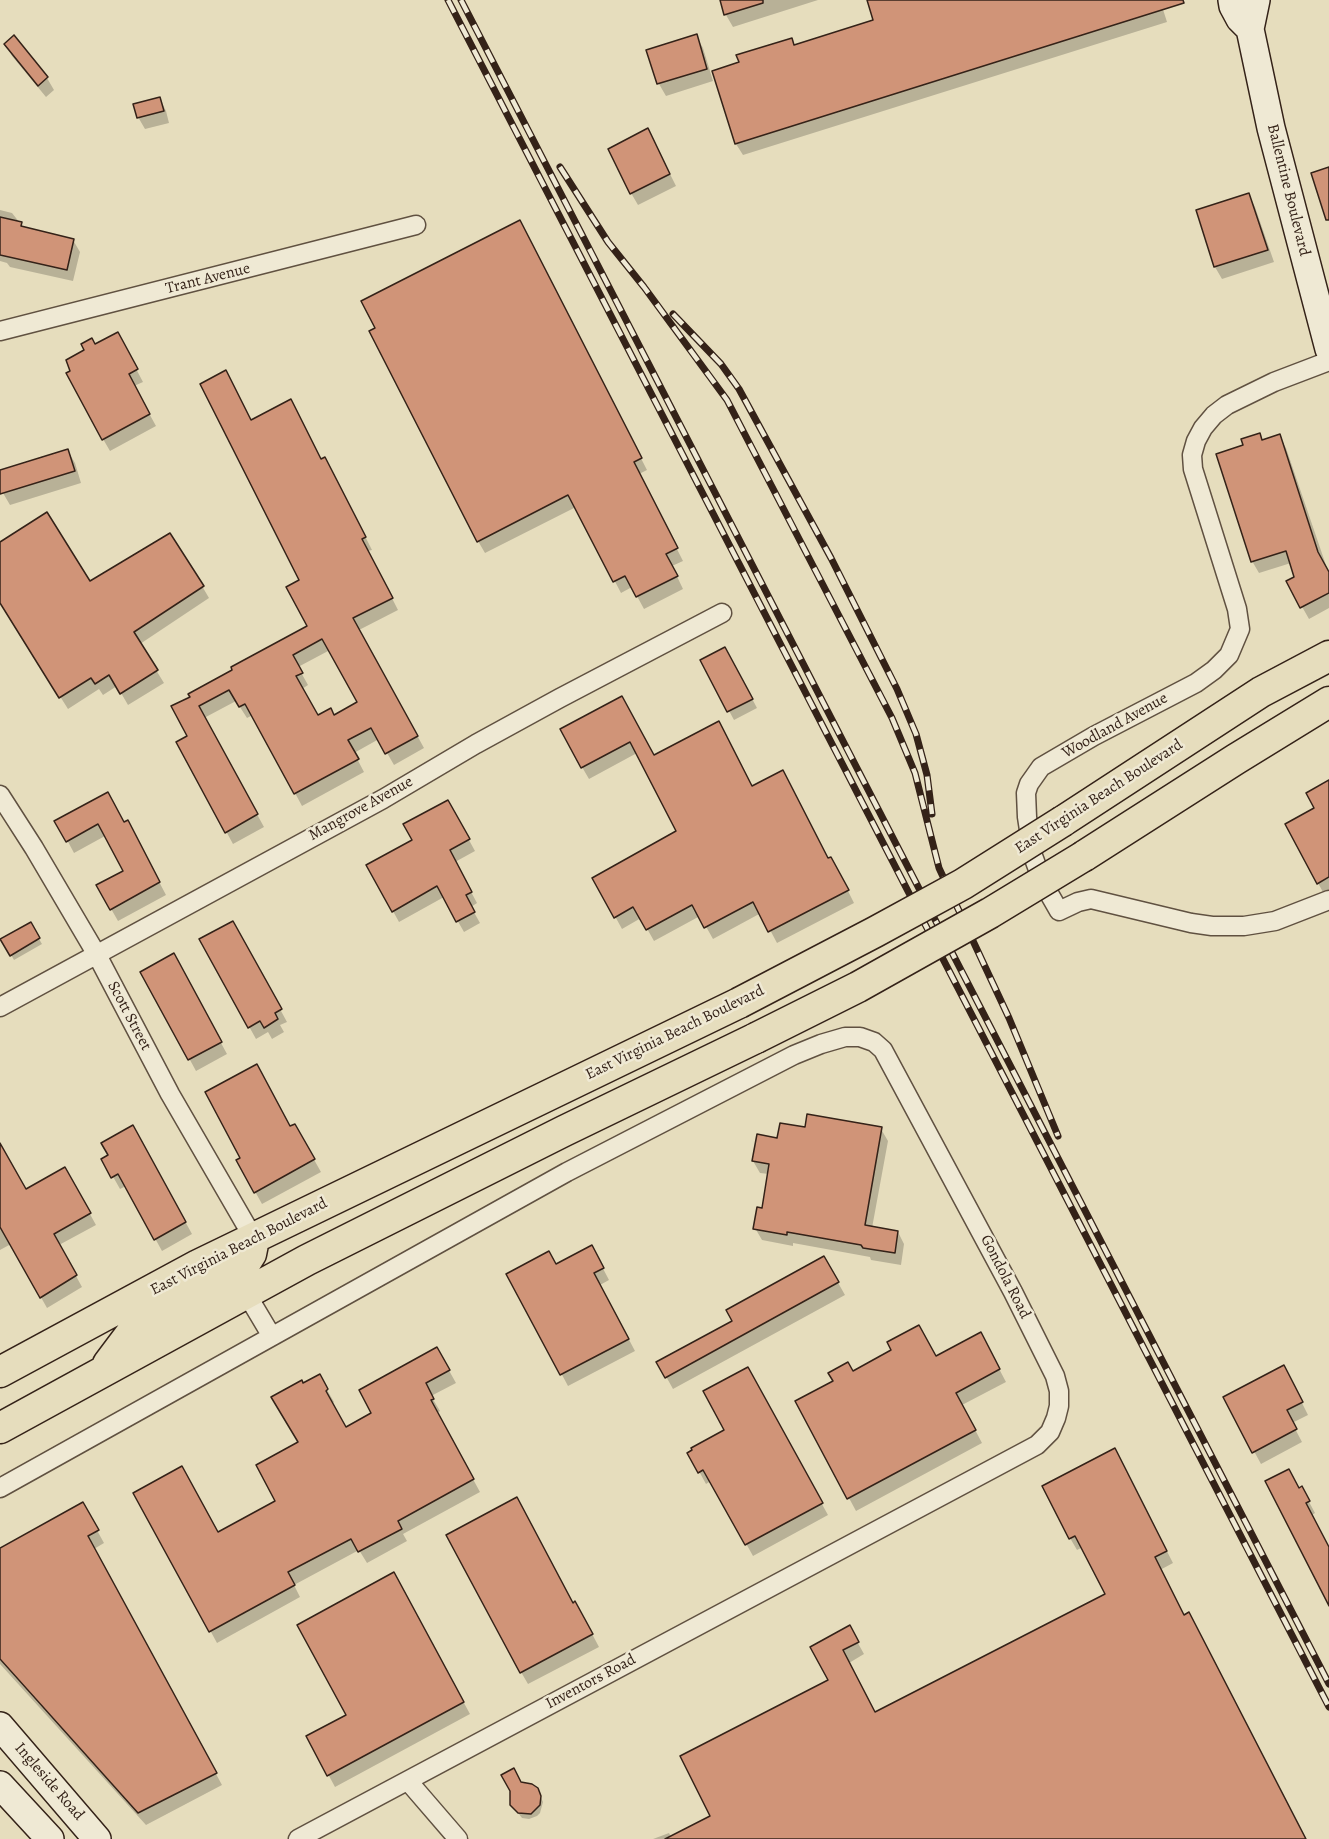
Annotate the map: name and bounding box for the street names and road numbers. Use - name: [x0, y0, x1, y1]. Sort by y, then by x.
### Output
- street label: Ballentine Boulevard: [1262, 122, 1314, 258]
- street label: Trant Avenue: [164, 259, 252, 299]
- street label: Woodland Avenue: [1059, 689, 1171, 763]
- street label: East Virginia Beach Boulevard: [1012, 736, 1186, 858]
- street label: Mangrove Avenue: [306, 772, 416, 846]
- street label: Scott Street: [103, 978, 155, 1054]
- street label: East Virginia Beach Boulevard: [583, 981, 767, 1085]
- street label: East Virginia Beach Boulevard: [147, 1194, 331, 1300]
- street label: Gondola Road: [976, 1232, 1034, 1322]
- street label: Inventors Road: [543, 1650, 639, 1714]
- street label: Ingleside Road: [10, 1739, 88, 1825]

